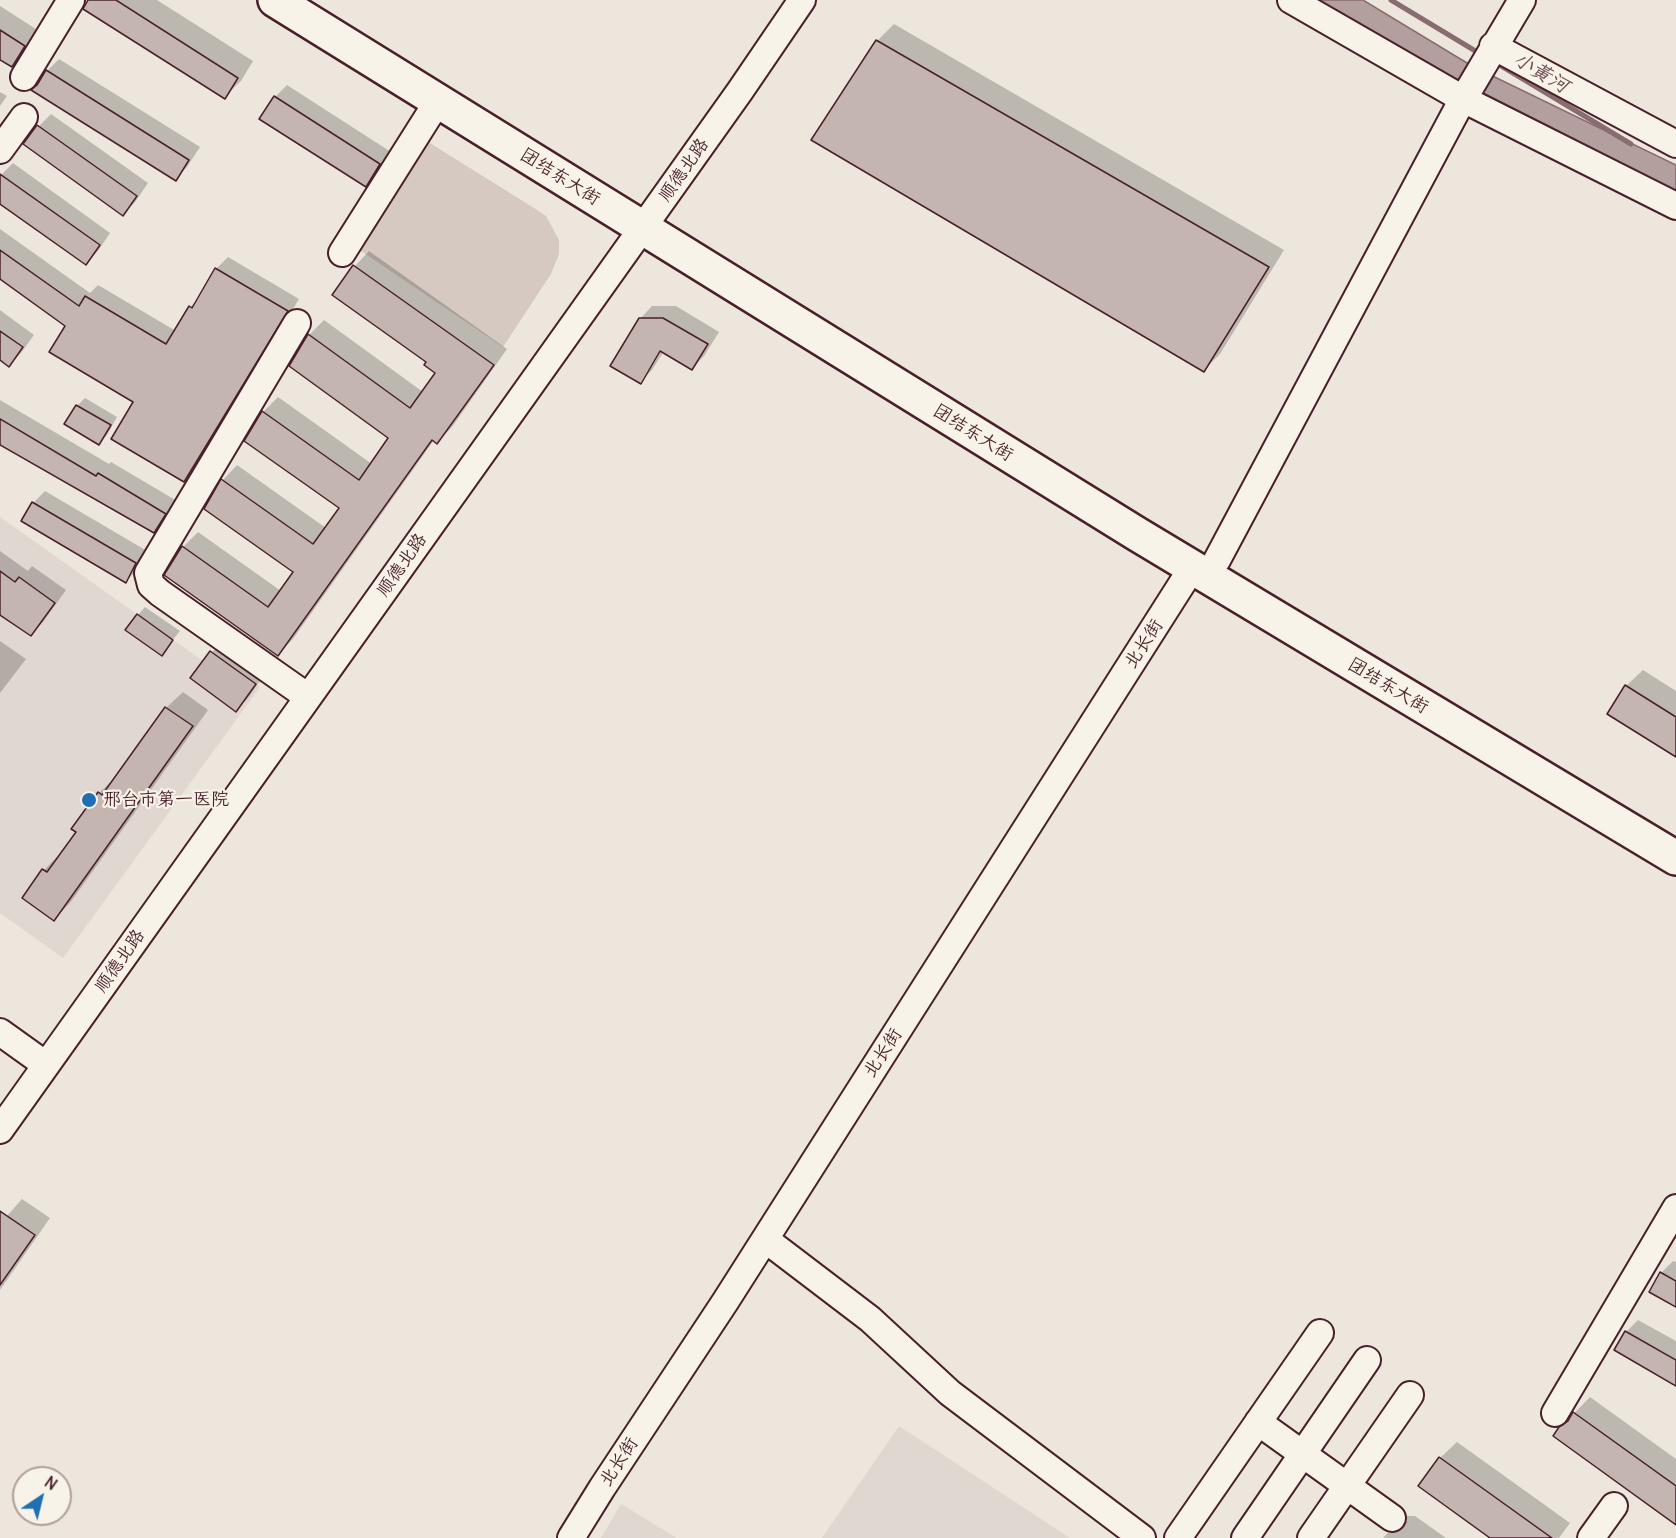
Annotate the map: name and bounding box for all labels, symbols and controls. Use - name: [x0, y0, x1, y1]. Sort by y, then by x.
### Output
- water label: 小黄河: [1509, 47, 1573, 99]
- street label: 顺德北路: [655, 134, 713, 206]
- street label: 团结东大街: [516, 144, 604, 210]
- street label: 团结东大街: [929, 400, 1017, 466]
- street label: 顺德北路: [373, 529, 431, 601]
- street label: 北长街: [1120, 615, 1168, 673]
- street label: 团结东大街: [1344, 654, 1432, 718]
- place label: 邢台市第一医院: [103, 789, 229, 811]
- marker: 邢台市第一医院: [80, 791, 98, 809]
- street label: 顺德北路: [91, 925, 149, 997]
- street label: 北长街: [859, 1024, 907, 1082]
- street label: 北长街: [595, 1433, 643, 1491]
- north arrow: [12, 1466, 72, 1526]
- text: N: [41, 1472, 61, 1494]

